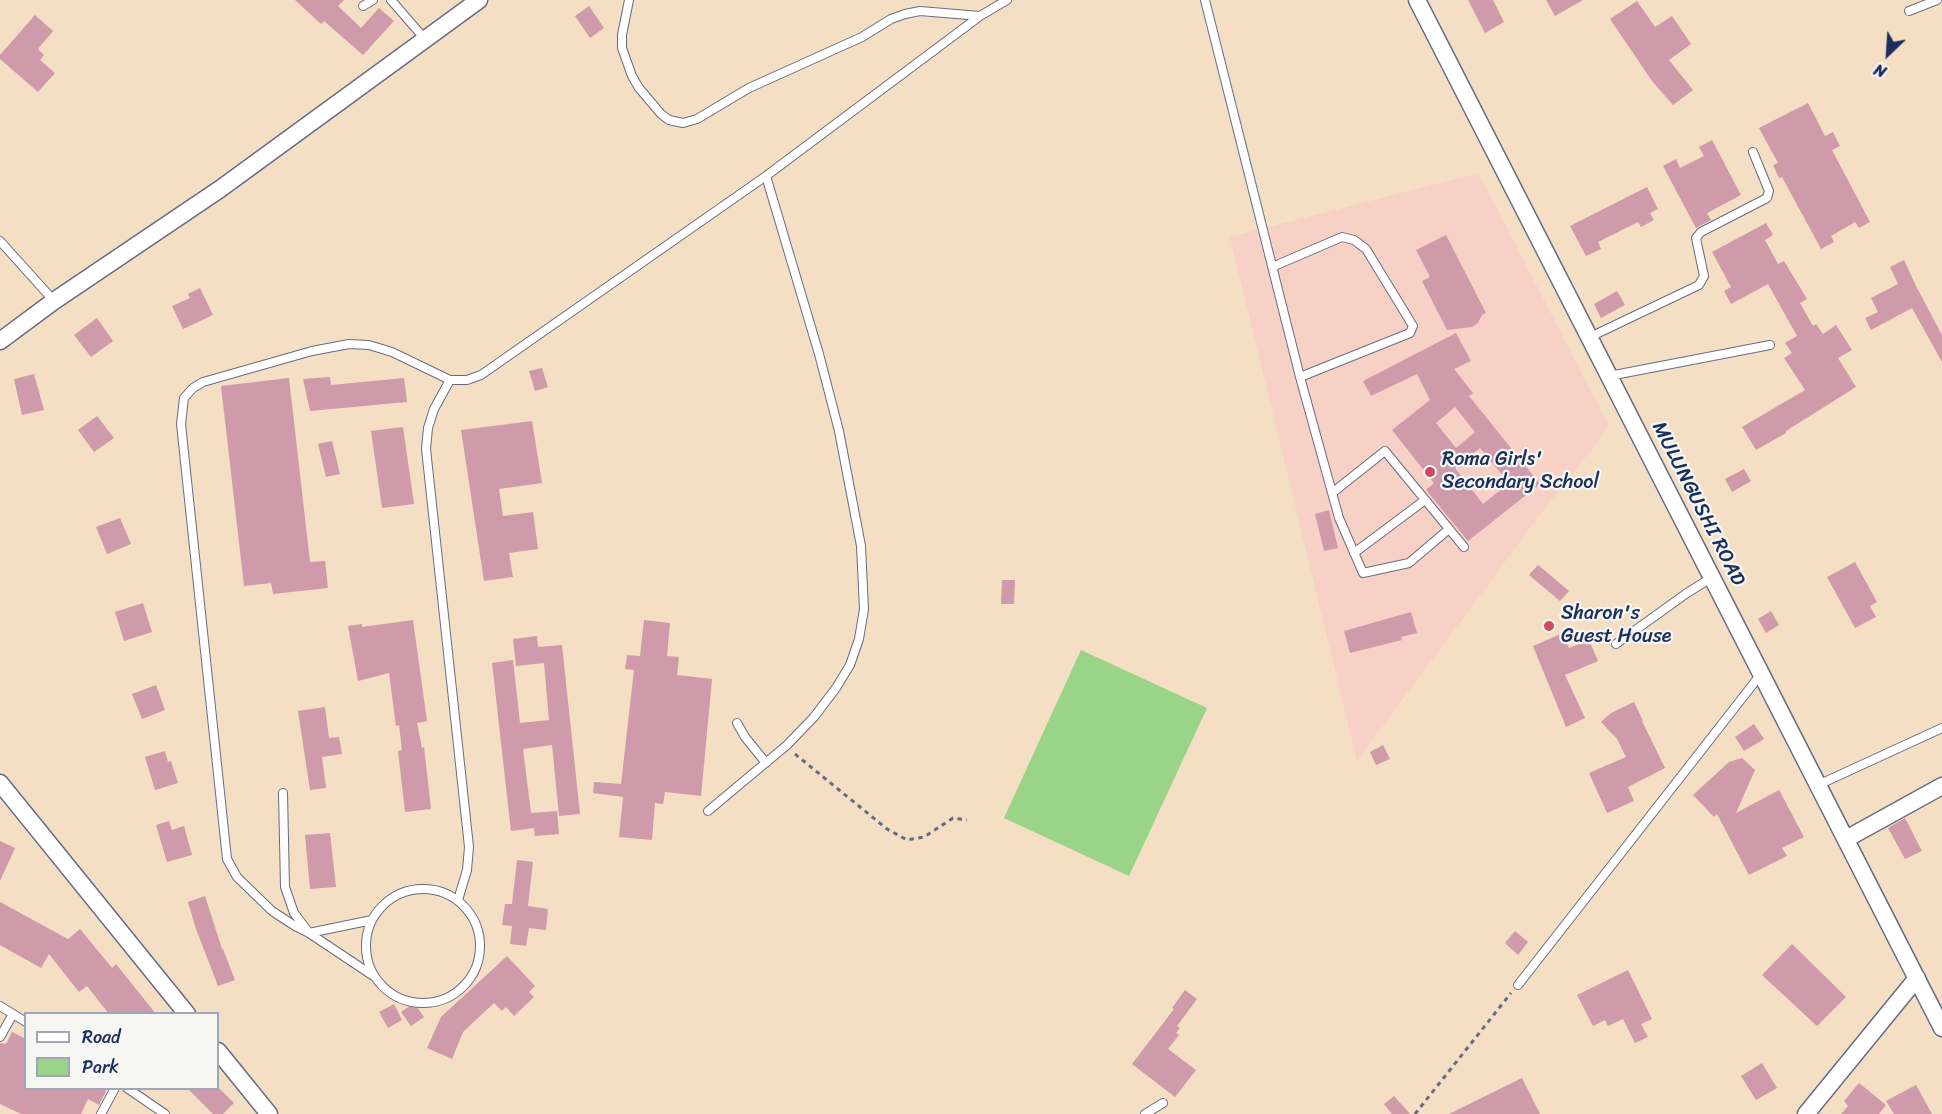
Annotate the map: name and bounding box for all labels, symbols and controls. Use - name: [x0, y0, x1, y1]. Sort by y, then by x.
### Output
- north arrow: [1858, 24, 1918, 84]
- text: N: [1869, 55, 1891, 86]
- street label: MULUNGUSHI ROAD: [1646, 418, 1750, 590]
- place label: Roma Girls' Secondary School: [1442, 448, 1599, 495]
- marker: Roma Girls' Secondary School: [1423, 465, 1437, 479]
- place label: Sharon's Guest House: [1561, 602, 1671, 649]
- marker: Sharon's Guest House: [1542, 619, 1556, 633]
- legend: [24, 1012, 219, 1090]
- text: Road: [82, 1021, 121, 1053]
- text: Park: [82, 1051, 119, 1083]

